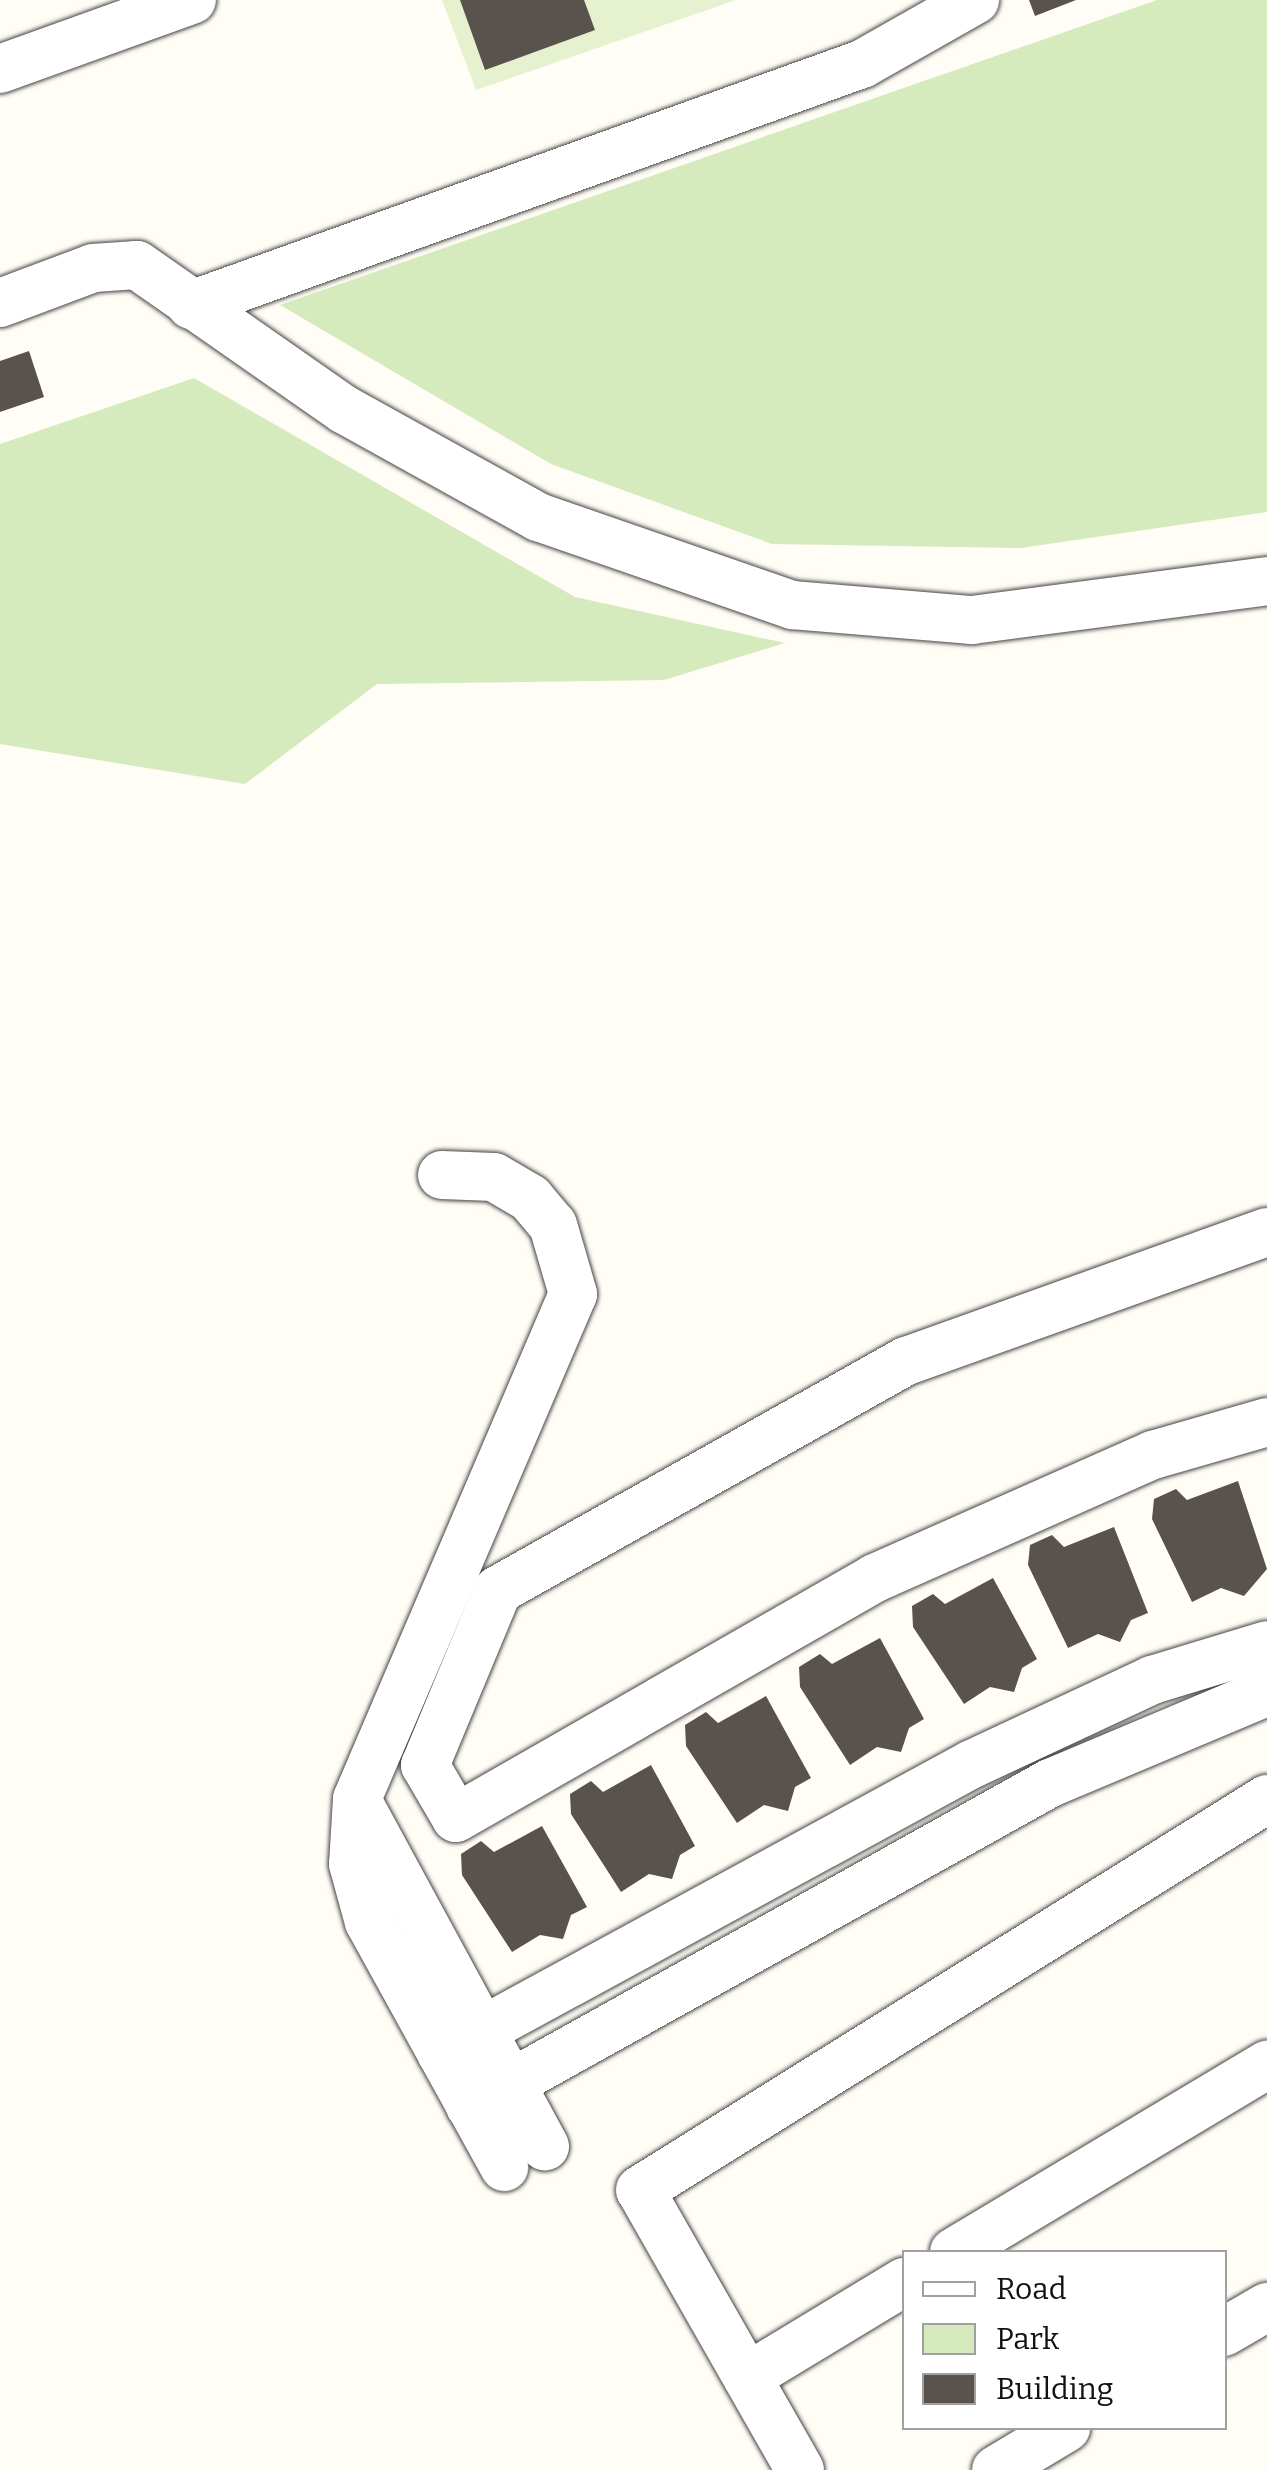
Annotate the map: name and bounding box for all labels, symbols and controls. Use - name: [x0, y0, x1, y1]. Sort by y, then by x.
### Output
- legend: [902, 2250, 1227, 2430]
- text: Road: [996, 2271, 1067, 2307]
- text: Park: [996, 2321, 1059, 2357]
- text: Building: [996, 2371, 1114, 2407]

